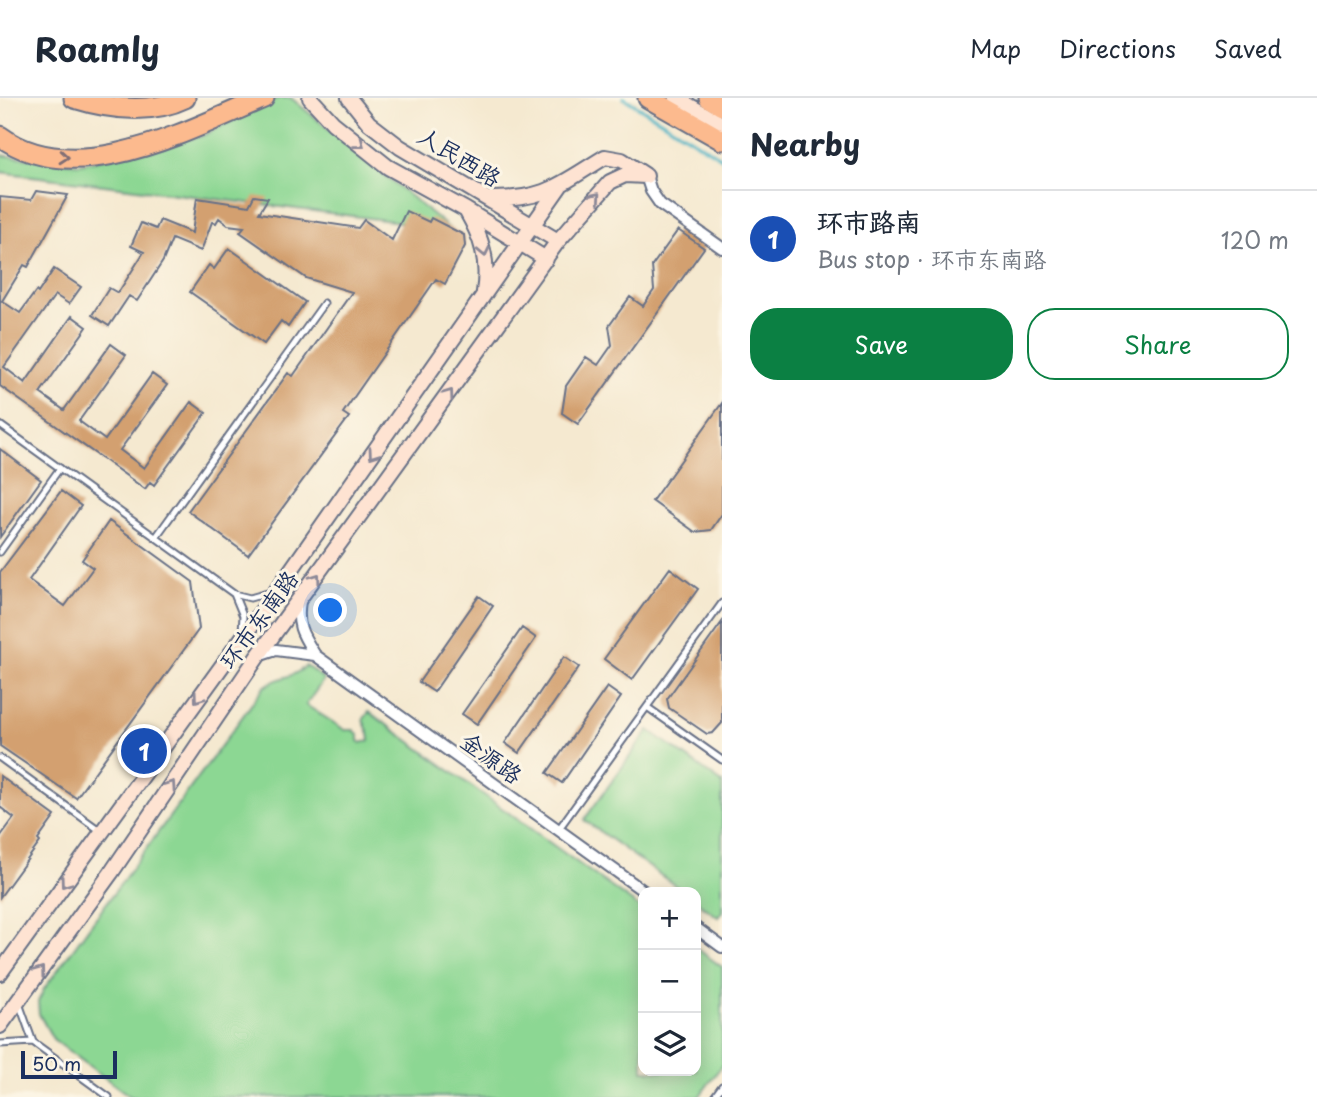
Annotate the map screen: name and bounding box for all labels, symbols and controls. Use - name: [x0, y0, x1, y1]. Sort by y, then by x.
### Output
- text: Roamly: [35, 23, 160, 73]
- text: Map: [970, 30, 1021, 66]
- text: Directions: [1059, 30, 1176, 66]
- text: Saved: [1214, 30, 1282, 66]
- street label: 人民西路: [412, 117, 508, 195]
- text: Nearby: [750, 121, 860, 166]
- one-way arrow: [352, 136, 364, 149]
- one-way arrow: [59, 149, 70, 164]
- one-way arrow: [588, 192, 600, 205]
- text: 环市路南: [817, 202, 921, 241]
- text: 1: [768, 222, 779, 257]
- text: 120 m: [1221, 222, 1289, 257]
- text: Bus stop · 环市东南路: [817, 241, 1046, 276]
- one-way arrow: [475, 246, 490, 258]
- button: Save: [750, 308, 1013, 380]
- button: Share: [1027, 308, 1289, 380]
- one-way arrow: [441, 389, 453, 402]
- one-way arrow: [369, 446, 382, 459]
- street label: 环市东南路: [210, 562, 306, 676]
- one-way arrow: [308, 573, 320, 586]
- your location: [313, 593, 347, 627]
- one-way arrow: [194, 690, 207, 703]
- street label: 金源路: [454, 723, 530, 791]
- pin: 1: [121, 725, 167, 777]
- one-way arrow: [163, 779, 176, 792]
- one-way arrow: [61, 875, 73, 888]
- map controls: [638, 887, 701, 1076]
- button: +: [638, 887, 701, 950]
- button: −: [638, 950, 701, 1013]
- one-way arrow: [32, 966, 44, 979]
- button: layers: [638, 1013, 701, 1076]
- scale bar: [21, 1048, 117, 1080]
- text: 50 m: [32, 1049, 81, 1077]

